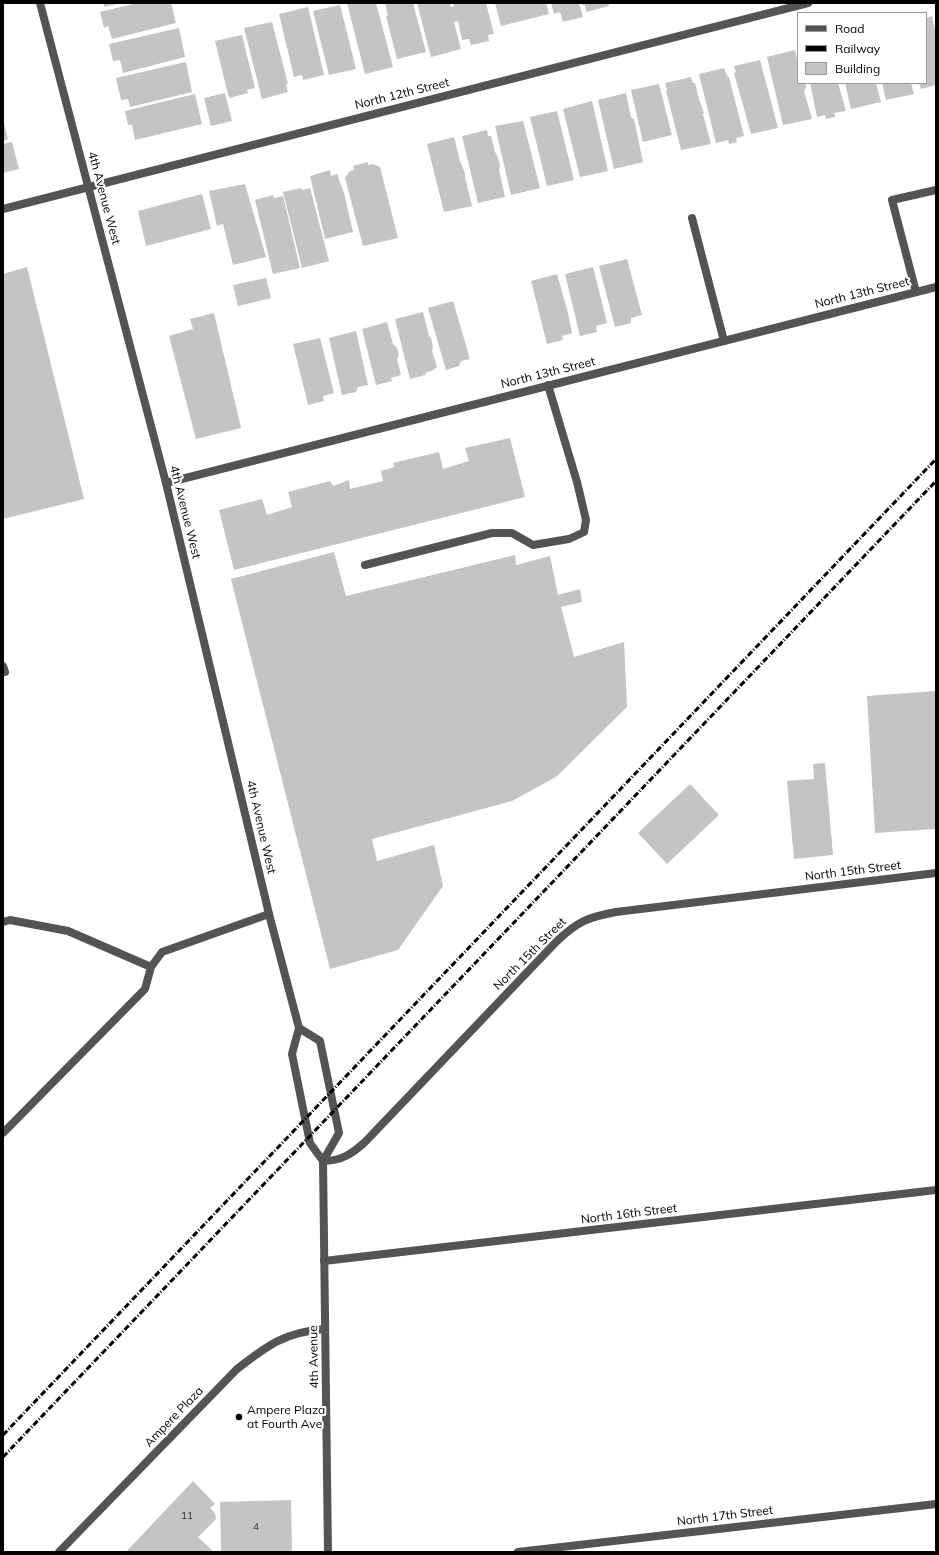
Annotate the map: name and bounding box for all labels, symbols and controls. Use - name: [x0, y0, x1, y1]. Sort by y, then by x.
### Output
- legend: [797, 12, 927, 84]
- text: Road: [835, 21, 864, 36]
- text: Railway: [835, 41, 880, 56]
- text: Building: [835, 61, 880, 76]
- street label: North 12th Street: [353, 75, 451, 113]
- street label: 4th Avenue West: [85, 150, 123, 246]
- street label: North 13th Street: [813, 274, 911, 312]
- street label: North 13th Street: [499, 354, 597, 392]
- street label: 4th Avenue West: [166, 464, 204, 560]
- street label: 4th Avenue West: [243, 779, 279, 875]
- street label: North 15th Street: [804, 858, 902, 884]
- street label: North 15th Street: [491, 915, 569, 993]
- street label: North 16th Street: [580, 1201, 678, 1227]
- street label: 4th Avenue: [306, 1325, 322, 1389]
- street label: Ampere Plaza: [142, 1384, 206, 1450]
- place label: Ampere Plaza at Fourth Ave: [247, 1403, 325, 1431]
- marker: Ampere Plaza at Fourth Ave: [234, 1412, 244, 1422]
- street label: North 17th Street: [676, 1503, 774, 1529]
- house number: 11: [181, 1510, 193, 1522]
- house number: 4: [253, 1521, 259, 1533]

